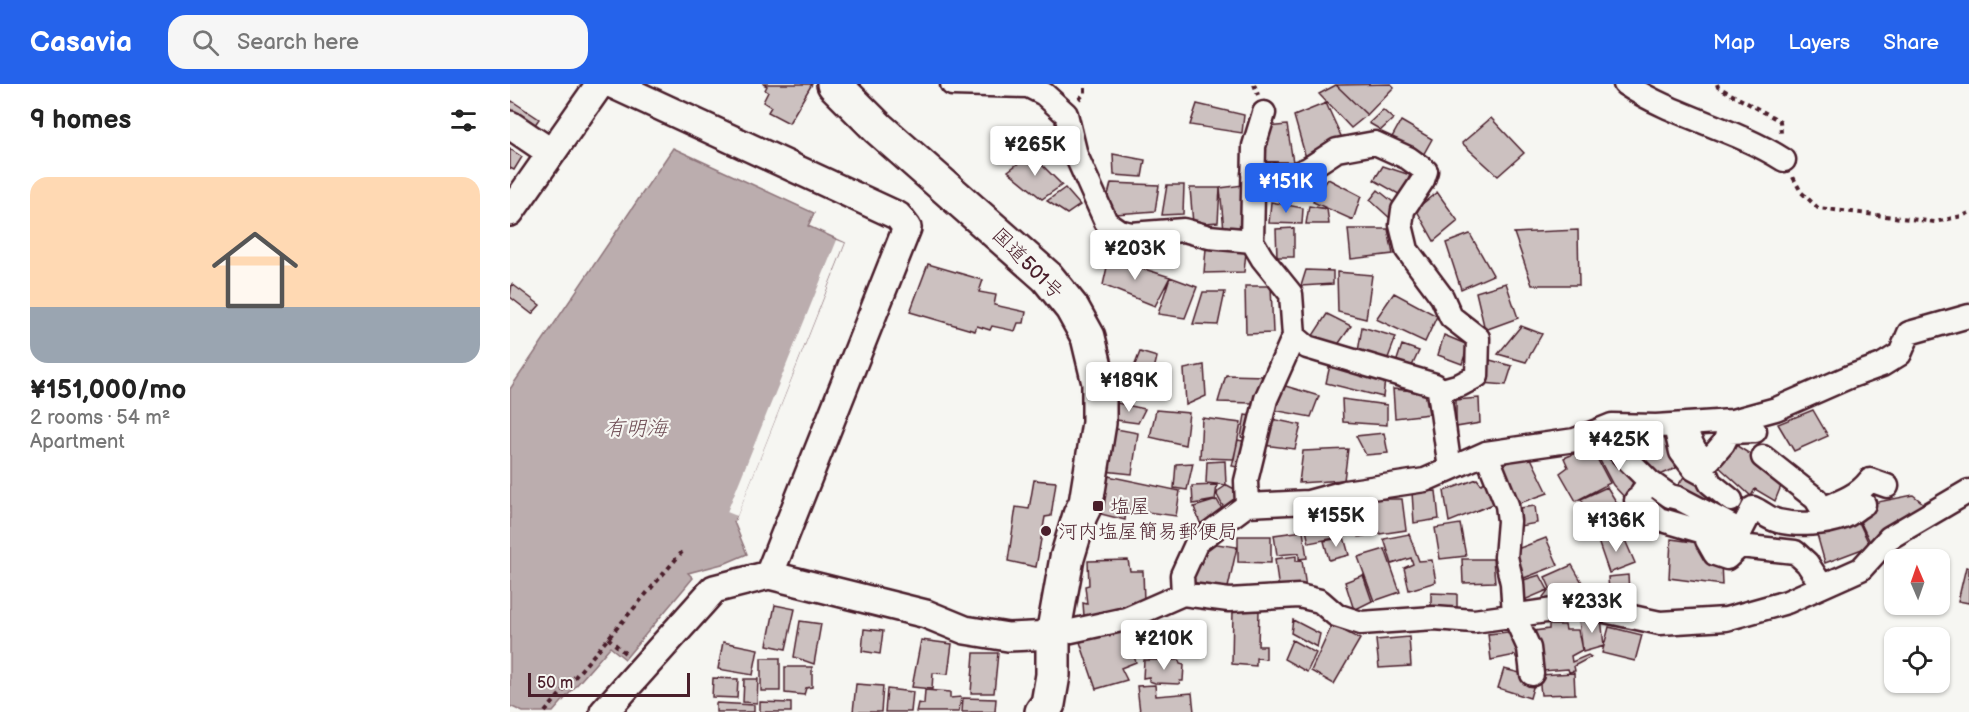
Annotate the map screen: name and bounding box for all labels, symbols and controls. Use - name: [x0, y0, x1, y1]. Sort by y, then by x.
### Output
- search box: [168, 15, 588, 69]
- text: Casavia: [30, 26, 132, 59]
- icon: search: [189, 26, 222, 59]
- text: Search here: [237, 29, 359, 56]
- text: Map: [1713, 30, 1755, 55]
- text: Layers: [1788, 30, 1850, 55]
- text: Share: [1883, 30, 1939, 55]
- icon: filters: [447, 104, 480, 137]
- text: 9 homes: [30, 105, 131, 136]
- pin: ¥265K: [993, 126, 1077, 177]
- text: ¥265K: [1004, 133, 1066, 157]
- pin: ¥151K: [1244, 163, 1328, 214]
- text: ¥151K: [1259, 170, 1313, 194]
- icon: home: [201, 216, 309, 324]
- street label: 国道501号: [987, 223, 1068, 304]
- pin: ¥203K: [1093, 230, 1177, 281]
- text: ¥203K: [1104, 237, 1166, 261]
- pin: ¥189K: [1087, 362, 1171, 413]
- text: ¥189K: [1100, 369, 1158, 393]
- text: ¥151,000/mo: [30, 375, 186, 406]
- text: 2 rooms · 54 m²: [30, 406, 170, 430]
- water label: 有明海: [605, 416, 669, 441]
- pin: ¥425K: [1577, 421, 1661, 472]
- text: ¥425K: [1588, 428, 1650, 452]
- text: Apartment: [30, 430, 125, 454]
- place label: 塩屋: [1110, 495, 1150, 519]
- pin: ¥155K: [1294, 497, 1378, 548]
- marker: 塩屋: [1091, 499, 1105, 513]
- pin: ¥136K: [1574, 502, 1658, 553]
- text: ¥155K: [1307, 504, 1365, 528]
- text: ¥136K: [1587, 509, 1645, 533]
- place label: 河内塩屋簡易郵便局: [1058, 520, 1238, 544]
- marker: 河内塩屋簡易郵便局: [1039, 524, 1053, 538]
- north arrow: [1884, 549, 1950, 615]
- map controls: [1884, 549, 1950, 693]
- pin: ¥233K: [1550, 583, 1634, 634]
- text: ¥233K: [1562, 590, 1622, 614]
- pin: ¥210K: [1122, 620, 1206, 671]
- text: ¥210K: [1135, 627, 1193, 651]
- button: locate: [1884, 627, 1950, 693]
- scale bar: [528, 670, 690, 698]
- text: 50 m: [537, 674, 573, 693]

